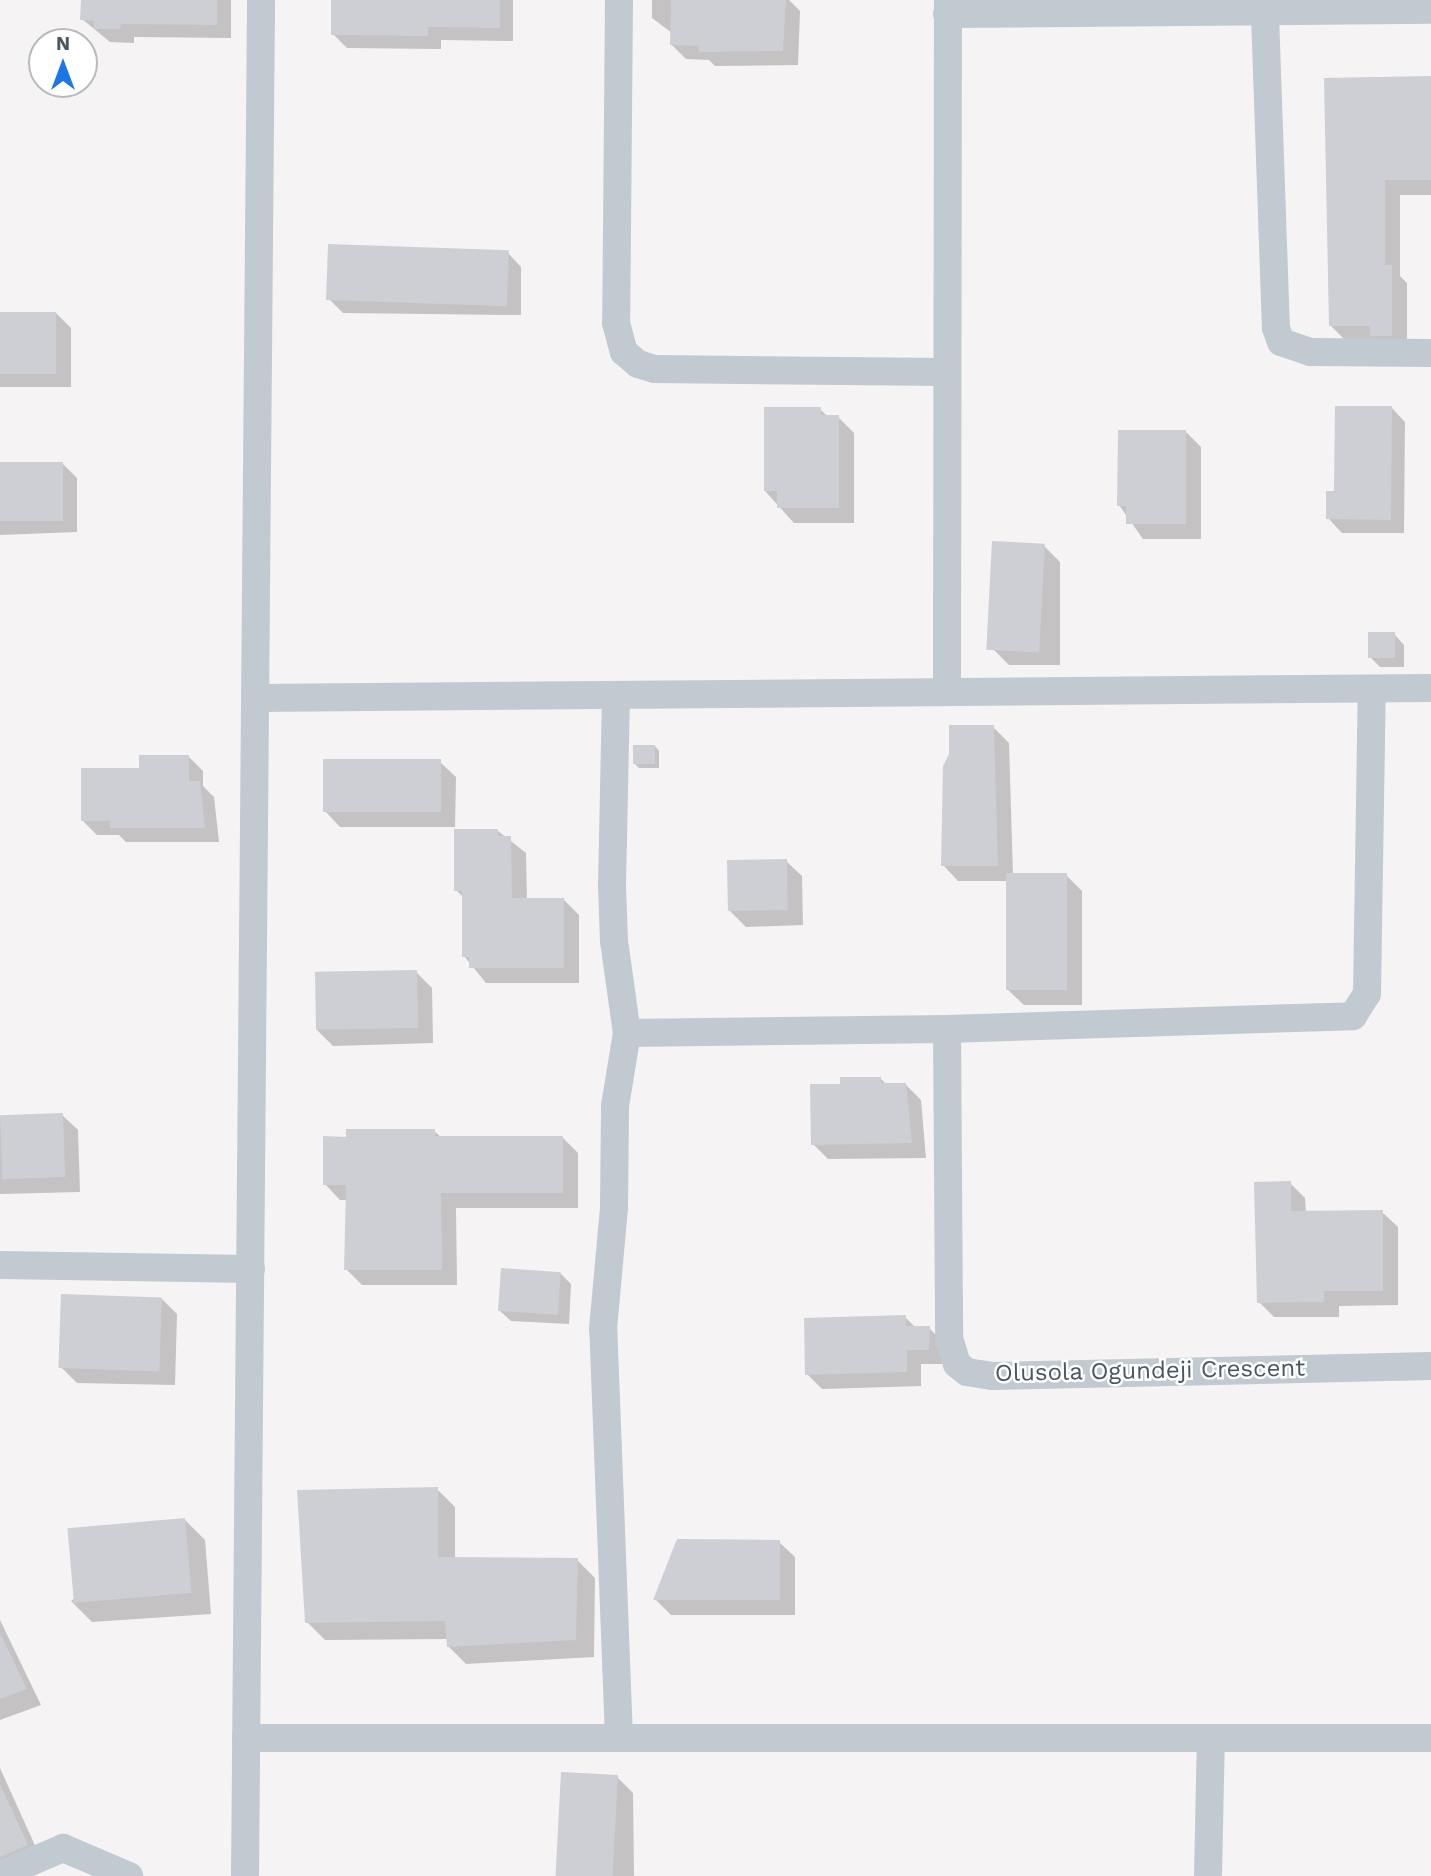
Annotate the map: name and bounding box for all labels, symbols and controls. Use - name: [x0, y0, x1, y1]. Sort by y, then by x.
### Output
- north arrow: [28, 28, 98, 98]
- text: N: [56, 32, 70, 55]
- street label: Olusola Ogundeji Crescent: [994, 1354, 1306, 1388]

